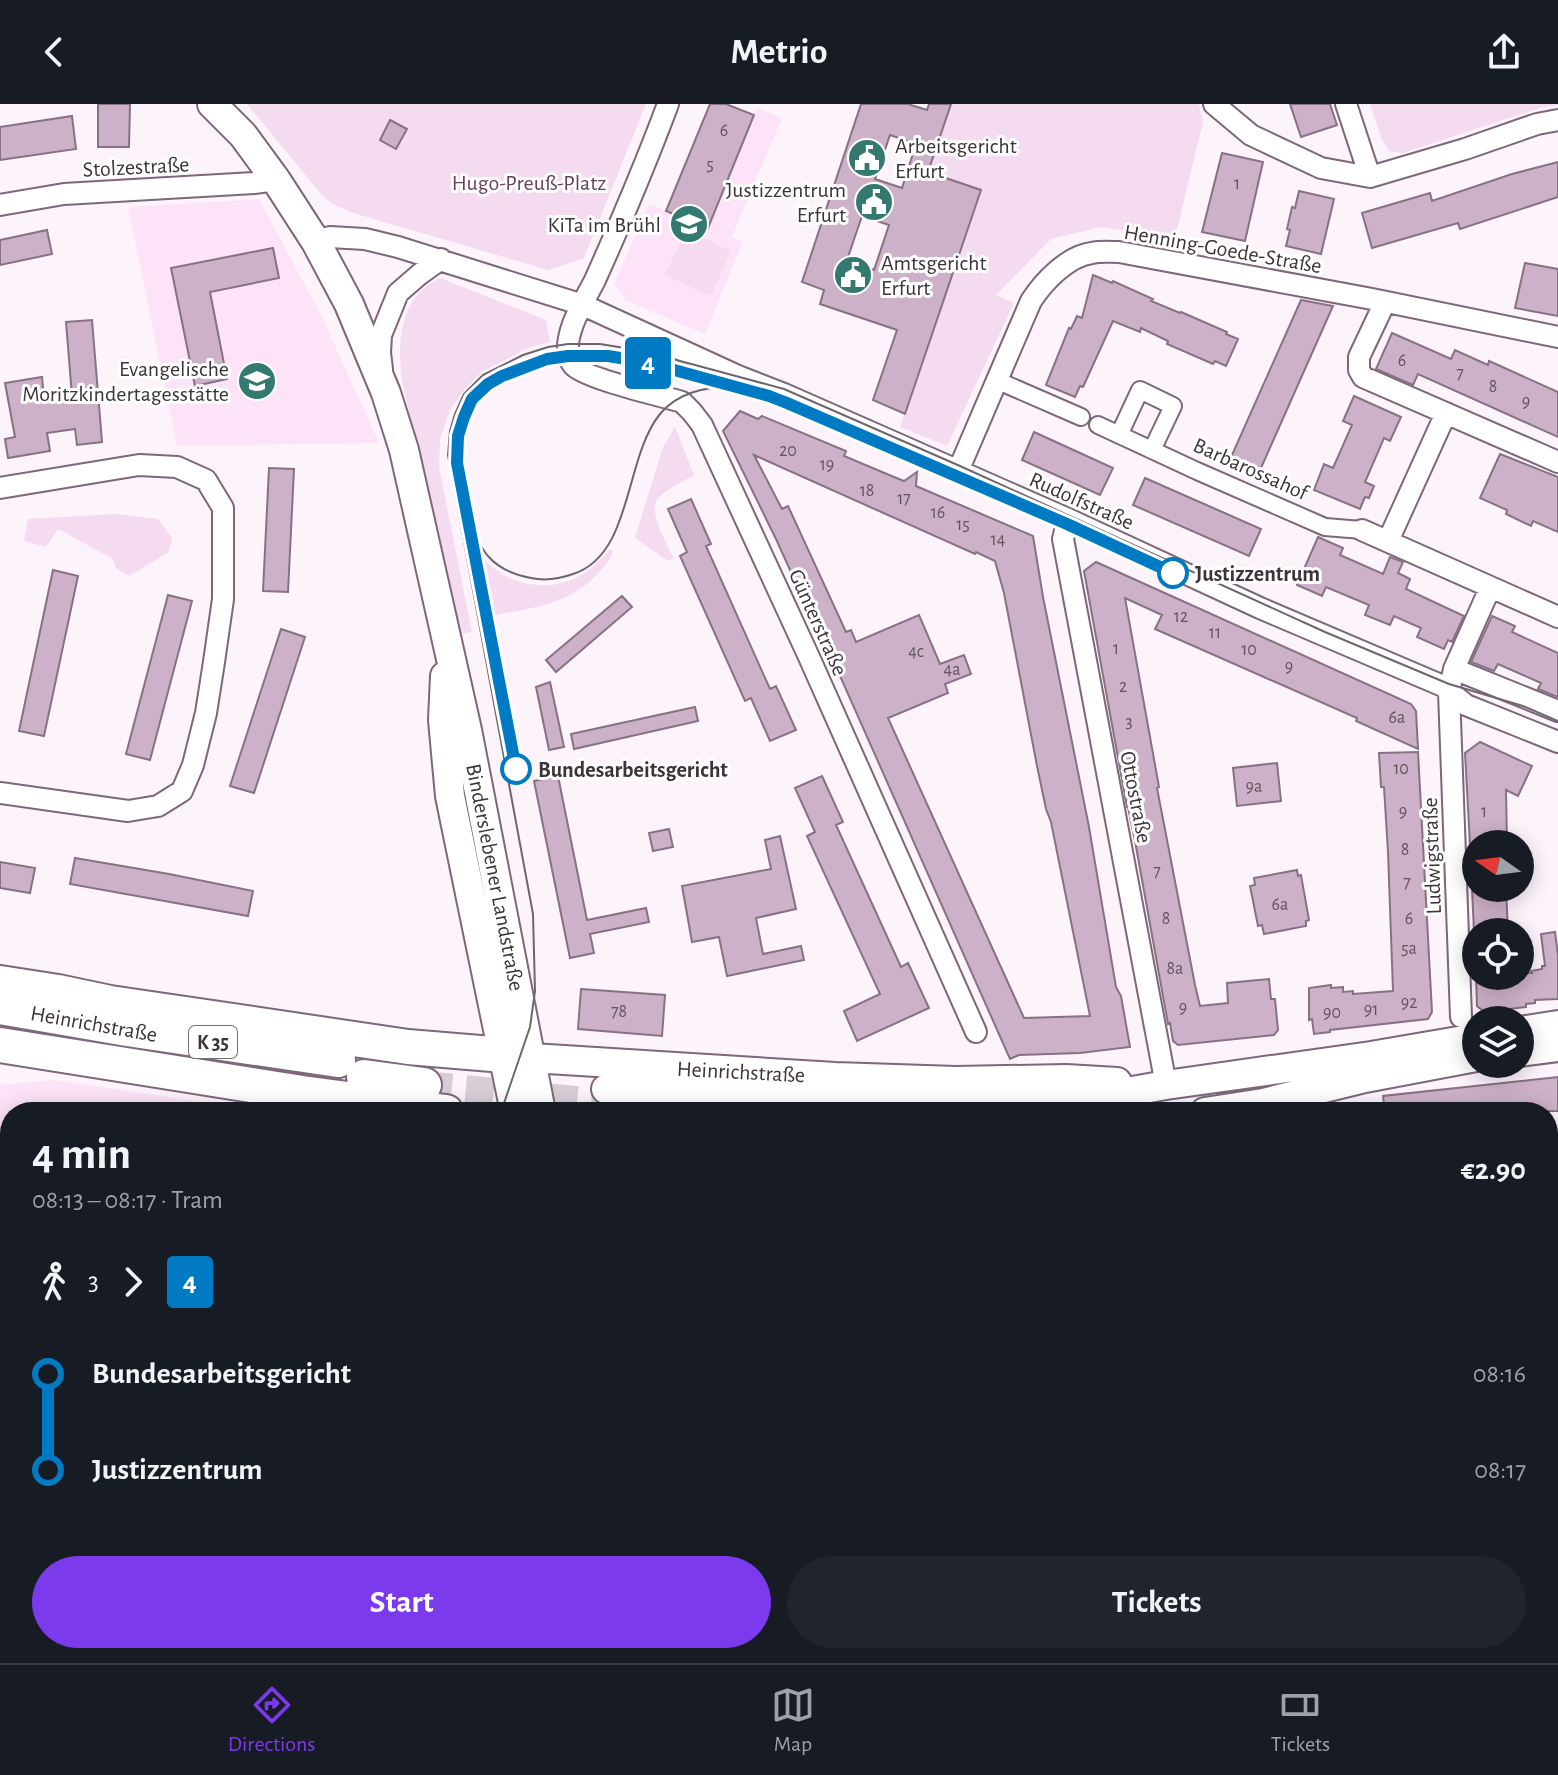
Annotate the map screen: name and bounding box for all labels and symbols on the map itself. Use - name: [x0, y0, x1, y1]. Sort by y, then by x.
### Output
- house number: 6: [720, 122, 728, 140]
- place label: Arbeitsgericht Erfurt: [895, 135, 1017, 182]
- public building icon: Arbeitsgericht Erfurt: [846, 137, 888, 179]
- street label: Stolzestraße: [82, 153, 190, 181]
- house number: 5: [706, 156, 714, 174]
- park label: Hugo-Preuß-Platz: [452, 172, 606, 194]
- house number: 1: [1234, 175, 1240, 193]
- place label: Justizzentrum Erfurt: [726, 179, 846, 226]
- public building icon: Justizzentrum Erfurt: [853, 181, 895, 223]
- school or university icon: KiTa im Brühl: [668, 203, 710, 245]
- place label: KiTa im Brühl: [547, 214, 661, 236]
- street label: Henning-Goede-Straße: [1122, 221, 1323, 277]
- place label: Amtsgericht Erfurt: [881, 252, 986, 299]
- public building icon: Amtsgericht Erfurt: [832, 254, 874, 296]
- line badge: 4: [622, 337, 674, 389]
- house number: 6: [1398, 352, 1406, 370]
- place label: Evangelische Moritzkindertagesstätte: [22, 358, 229, 405]
- school or university icon: Evangelische Moritzkindertagesstätte: [236, 360, 278, 402]
- house number: 7: [1456, 365, 1464, 383]
- house number: 8: [1489, 378, 1497, 396]
- house number: 9: [1522, 393, 1530, 411]
- street label: Barbarossahof: [1190, 434, 1312, 505]
- house number: 20: [779, 442, 797, 460]
- house number: 19: [820, 456, 834, 474]
- street label: Rudolfstraße: [1026, 468, 1137, 534]
- house number: 18: [860, 482, 874, 500]
- house number: 17: [897, 490, 911, 508]
- house number: 16: [931, 504, 945, 522]
- house number: 15: [956, 516, 970, 534]
- house number: 14: [991, 531, 1006, 549]
- marker: Justizzentrum: [1158, 558, 1188, 588]
- place label: Justizzentrum: [1195, 563, 1320, 585]
- street label: Günterstraße: [785, 566, 851, 679]
- house number: 12: [1174, 608, 1188, 626]
- house number: 11: [1209, 624, 1221, 642]
- house number: 1: [1113, 640, 1119, 658]
- house number: 10: [1241, 641, 1257, 659]
- house number: 4c: [908, 643, 924, 661]
- house number: 9: [1285, 658, 1293, 676]
- house number: 4a: [944, 661, 960, 679]
- house number: 2: [1119, 678, 1127, 696]
- house number: 6a: [1389, 709, 1405, 727]
- house number: 3: [1125, 713, 1133, 731]
- street label: Ottostraße: [1116, 749, 1156, 845]
- marker: Bundesarbeitsgericht: [501, 754, 531, 784]
- place label: Bundesarbeitsgericht: [538, 759, 728, 781]
- house number: 10: [1393, 760, 1409, 778]
- street label: Binderslebener Landstraße: [462, 762, 528, 993]
- house number: 9a: [1246, 778, 1262, 796]
- street label: Ludwigstraße: [1419, 797, 1445, 915]
- house number: 9: [1399, 803, 1407, 821]
- house number: 1: [1481, 803, 1487, 821]
- north arrow: [1462, 830, 1534, 902]
- house number: 8: [1401, 841, 1409, 859]
- house number: 7: [1153, 863, 1161, 881]
- house number: 7: [1403, 874, 1411, 892]
- house number: 6a: [1272, 896, 1288, 914]
- house number: 8: [1162, 910, 1170, 928]
- house number: 6: [1405, 910, 1413, 928]
- house number: 5a: [1401, 940, 1417, 958]
- house number: 8a: [1167, 960, 1183, 978]
- house number: 92: [1401, 994, 1417, 1012]
- house number: 9: [1179, 999, 1187, 1017]
- house number: 91: [1364, 1001, 1378, 1019]
- street label: Heinrichstraße: [29, 1002, 159, 1046]
- house number: 78: [611, 1003, 627, 1021]
- house number: 90: [1323, 1004, 1341, 1022]
- road number: K 35: [189, 1026, 237, 1058]
- street label: Heinrichstraße: [676, 1058, 805, 1086]

